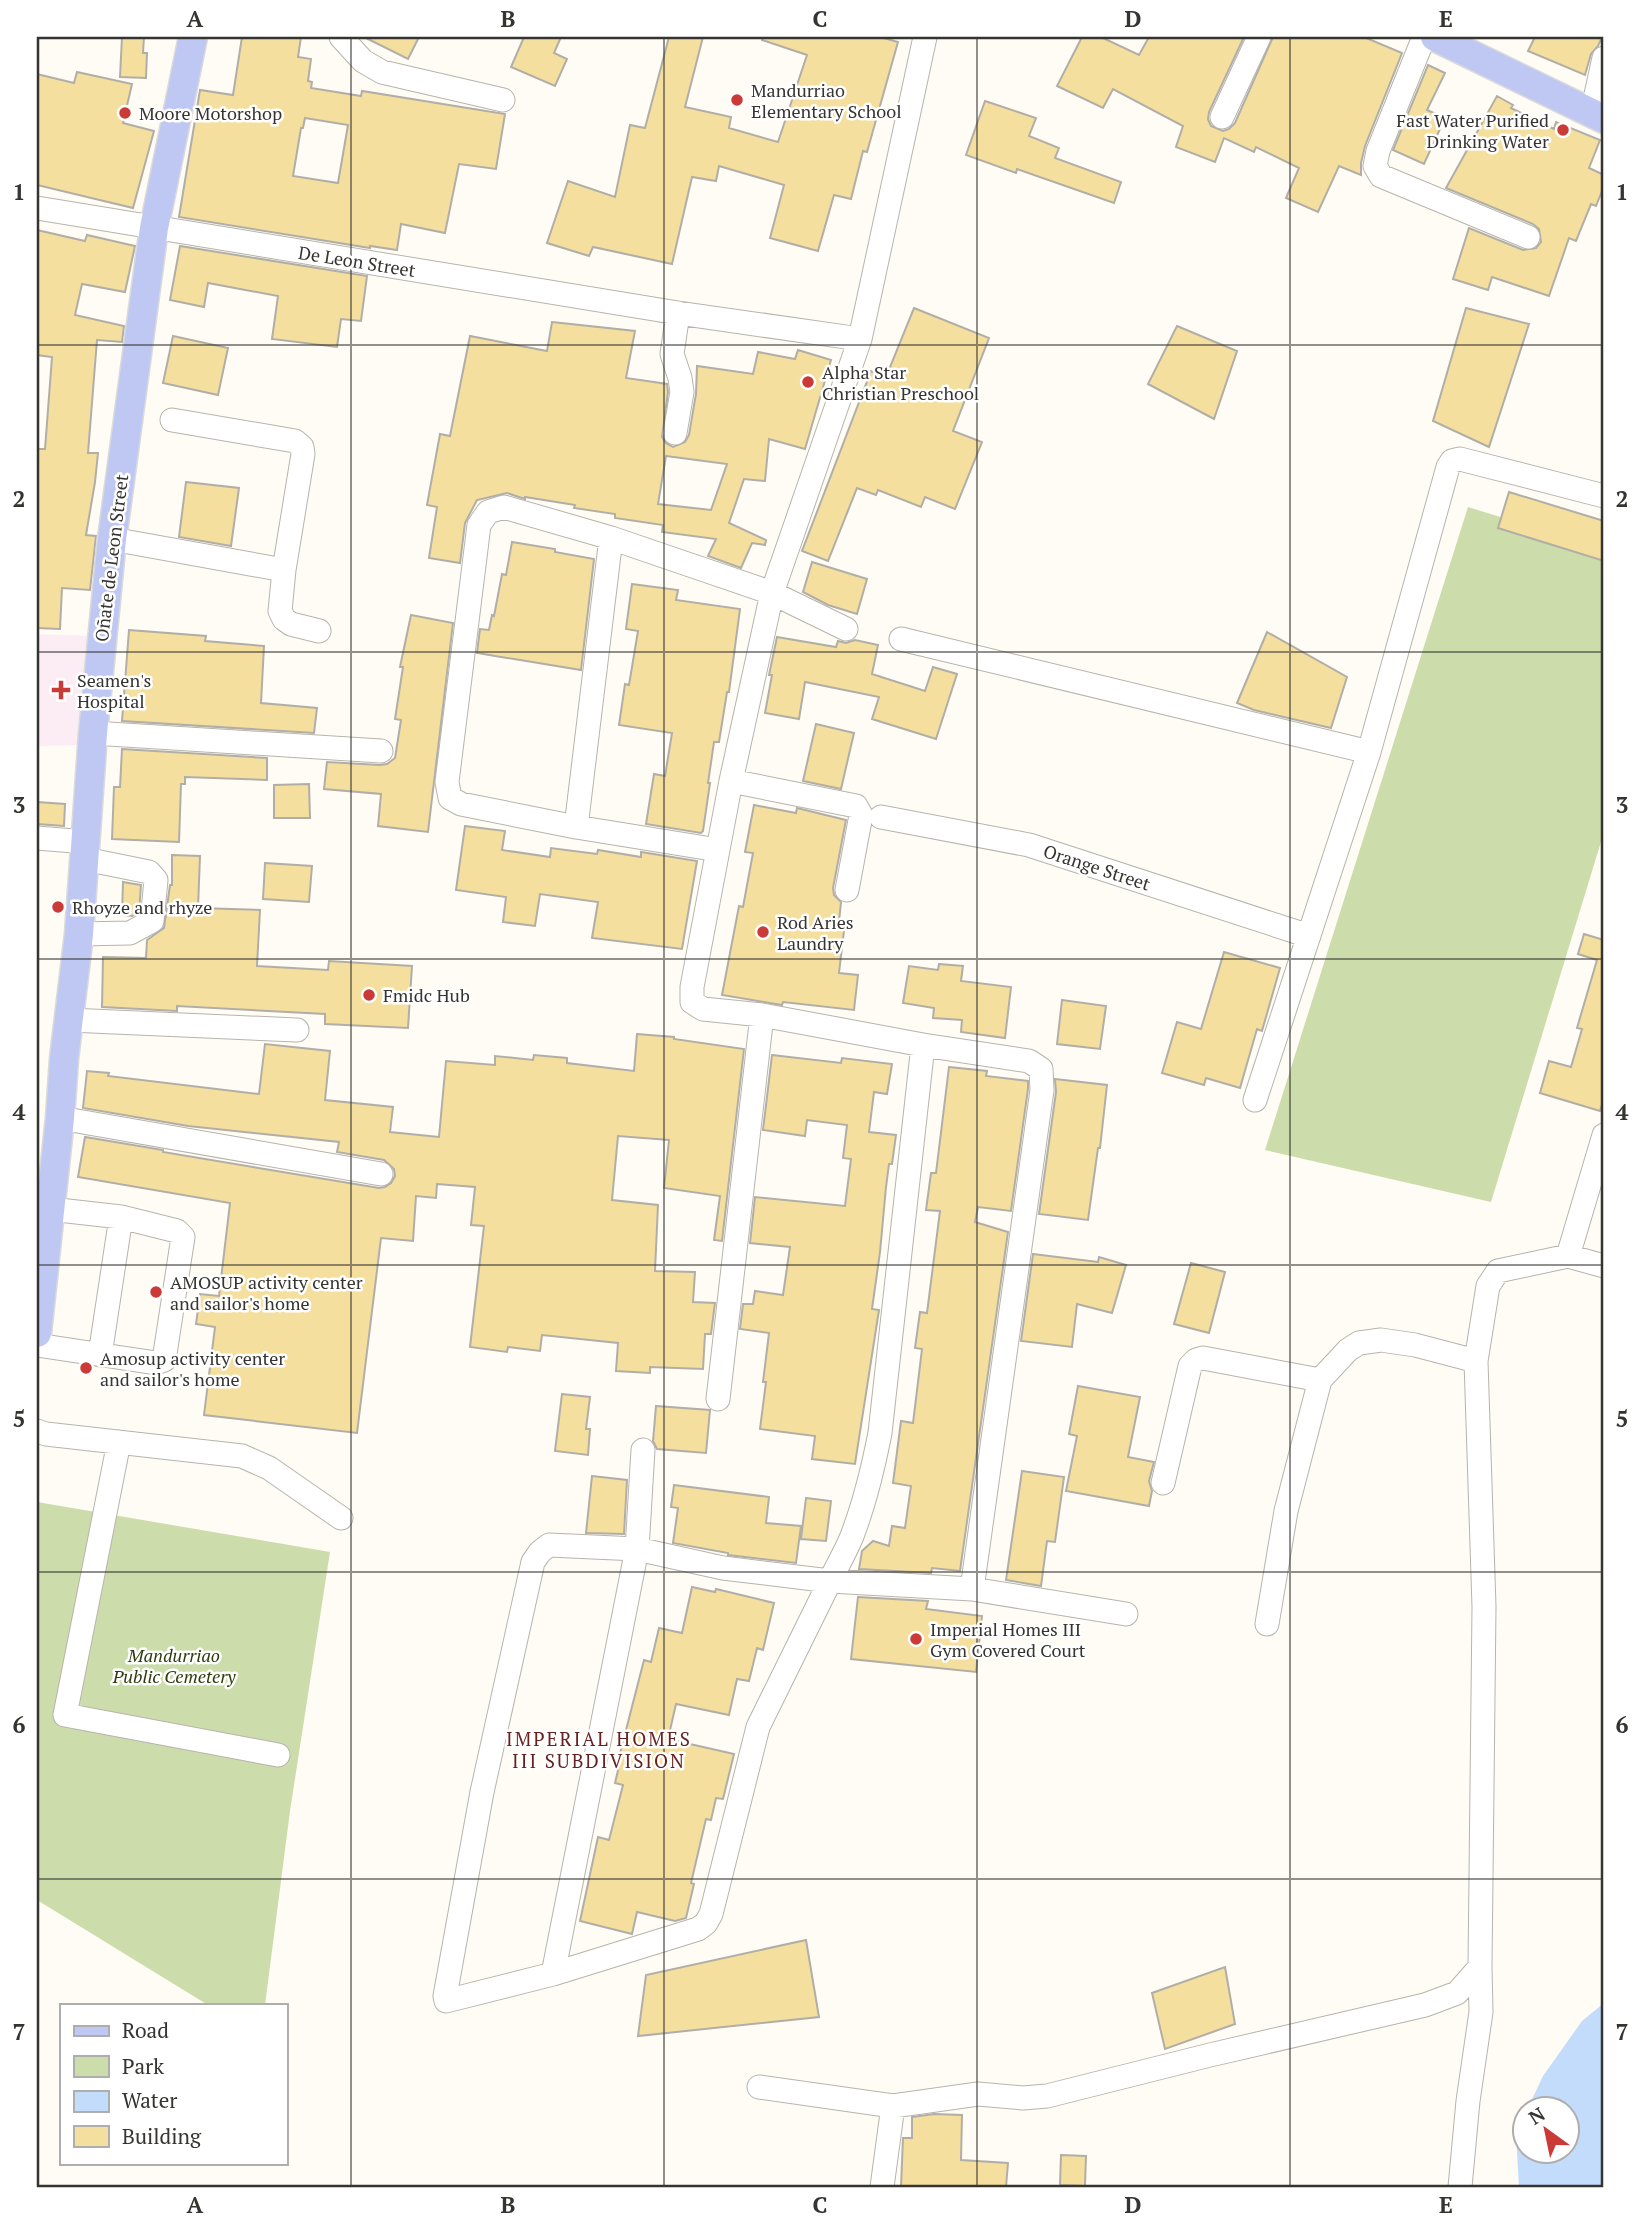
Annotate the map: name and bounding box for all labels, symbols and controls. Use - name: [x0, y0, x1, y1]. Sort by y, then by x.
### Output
- text: A: [187, 3, 204, 34]
- text: B: [501, 3, 516, 34]
- text: C: [813, 3, 828, 34]
- text: D: [1125, 3, 1142, 34]
- text: E: [1439, 3, 1453, 34]
- place label: Mandurriao Elementary School: [751, 78, 902, 123]
- marker: Mandurriao Elementary School: [729, 92, 745, 108]
- place label: Moore Motorshop: [139, 101, 282, 125]
- marker: Moore Motorshop: [117, 105, 133, 121]
- place label: Fast Water Purified Drinking Water: [1396, 108, 1549, 153]
- marker: Fast Water Purified Drinking Water: [1555, 122, 1571, 138]
- text: 1: [13, 176, 26, 207]
- text: 1: [1616, 176, 1629, 207]
- street label: De Leon Street: [297, 240, 418, 282]
- place label: Alpha Star Christian Preschool: [822, 360, 979, 405]
- marker: Alpha Star Christian Preschool: [800, 374, 816, 390]
- street label: Oñate de Leon Street: [89, 473, 133, 643]
- text: 2: [13, 483, 26, 514]
- text: 2: [1616, 483, 1629, 514]
- place label: Seamen's Hospital: [77, 668, 151, 713]
- marker: Seamen's Hospital: [51, 680, 71, 700]
- text: 3: [13, 789, 26, 820]
- text: 3: [1616, 789, 1629, 820]
- street label: Orange Street: [1041, 838, 1154, 896]
- place label: Rhoyze and rhyze: [72, 895, 212, 919]
- marker: Rhoyze and rhyze: [50, 899, 66, 915]
- place label: Rod Aries Laundry: [777, 910, 854, 955]
- marker: Rod Aries Laundry: [755, 924, 771, 940]
- place label: Fmidc Hub: [383, 983, 470, 1007]
- marker: Fmidc Hub: [361, 987, 377, 1003]
- text: 4: [13, 1096, 26, 1127]
- text: 4: [1616, 1096, 1629, 1127]
- place label: AMOSUP activity center and sailor's home: [170, 1270, 363, 1315]
- marker: AMOSUP activity center and sailor's home: [148, 1284, 164, 1300]
- place label: Amosup activity center and sailor's home: [100, 1346, 285, 1391]
- marker: Amosup activity center and sailor's home: [78, 1360, 94, 1376]
- text: 5: [13, 1403, 26, 1434]
- text: 5: [1616, 1403, 1629, 1434]
- place label: Imperial Homes III Gym Covered Court: [930, 1617, 1086, 1662]
- marker: Imperial Homes III Gym Covered Court: [908, 1631, 924, 1647]
- park label: Mandurriao Public Cemetery: [112, 1643, 236, 1688]
- text: 6: [13, 1709, 26, 1740]
- text: 6: [1616, 1709, 1629, 1740]
- district label: IMPERIAL HOMES III SUBDIVISION: [506, 1726, 692, 1773]
- legend: [60, 2004, 287, 2164]
- text: 7: [13, 2016, 26, 2047]
- text: Road: [122, 2016, 169, 2044]
- text: 7: [1616, 2016, 1629, 2047]
- text: Park: [122, 2052, 164, 2080]
- text: Water: [122, 2086, 177, 2114]
- north arrow: [1512, 2094, 1582, 2164]
- text: N: [1524, 2101, 1550, 2130]
- text: Building: [122, 2122, 202, 2150]
- text: A: [187, 2189, 204, 2220]
- text: B: [501, 2189, 516, 2220]
- text: C: [813, 2189, 828, 2220]
- text: D: [1125, 2189, 1142, 2220]
- text: E: [1439, 2189, 1453, 2220]

